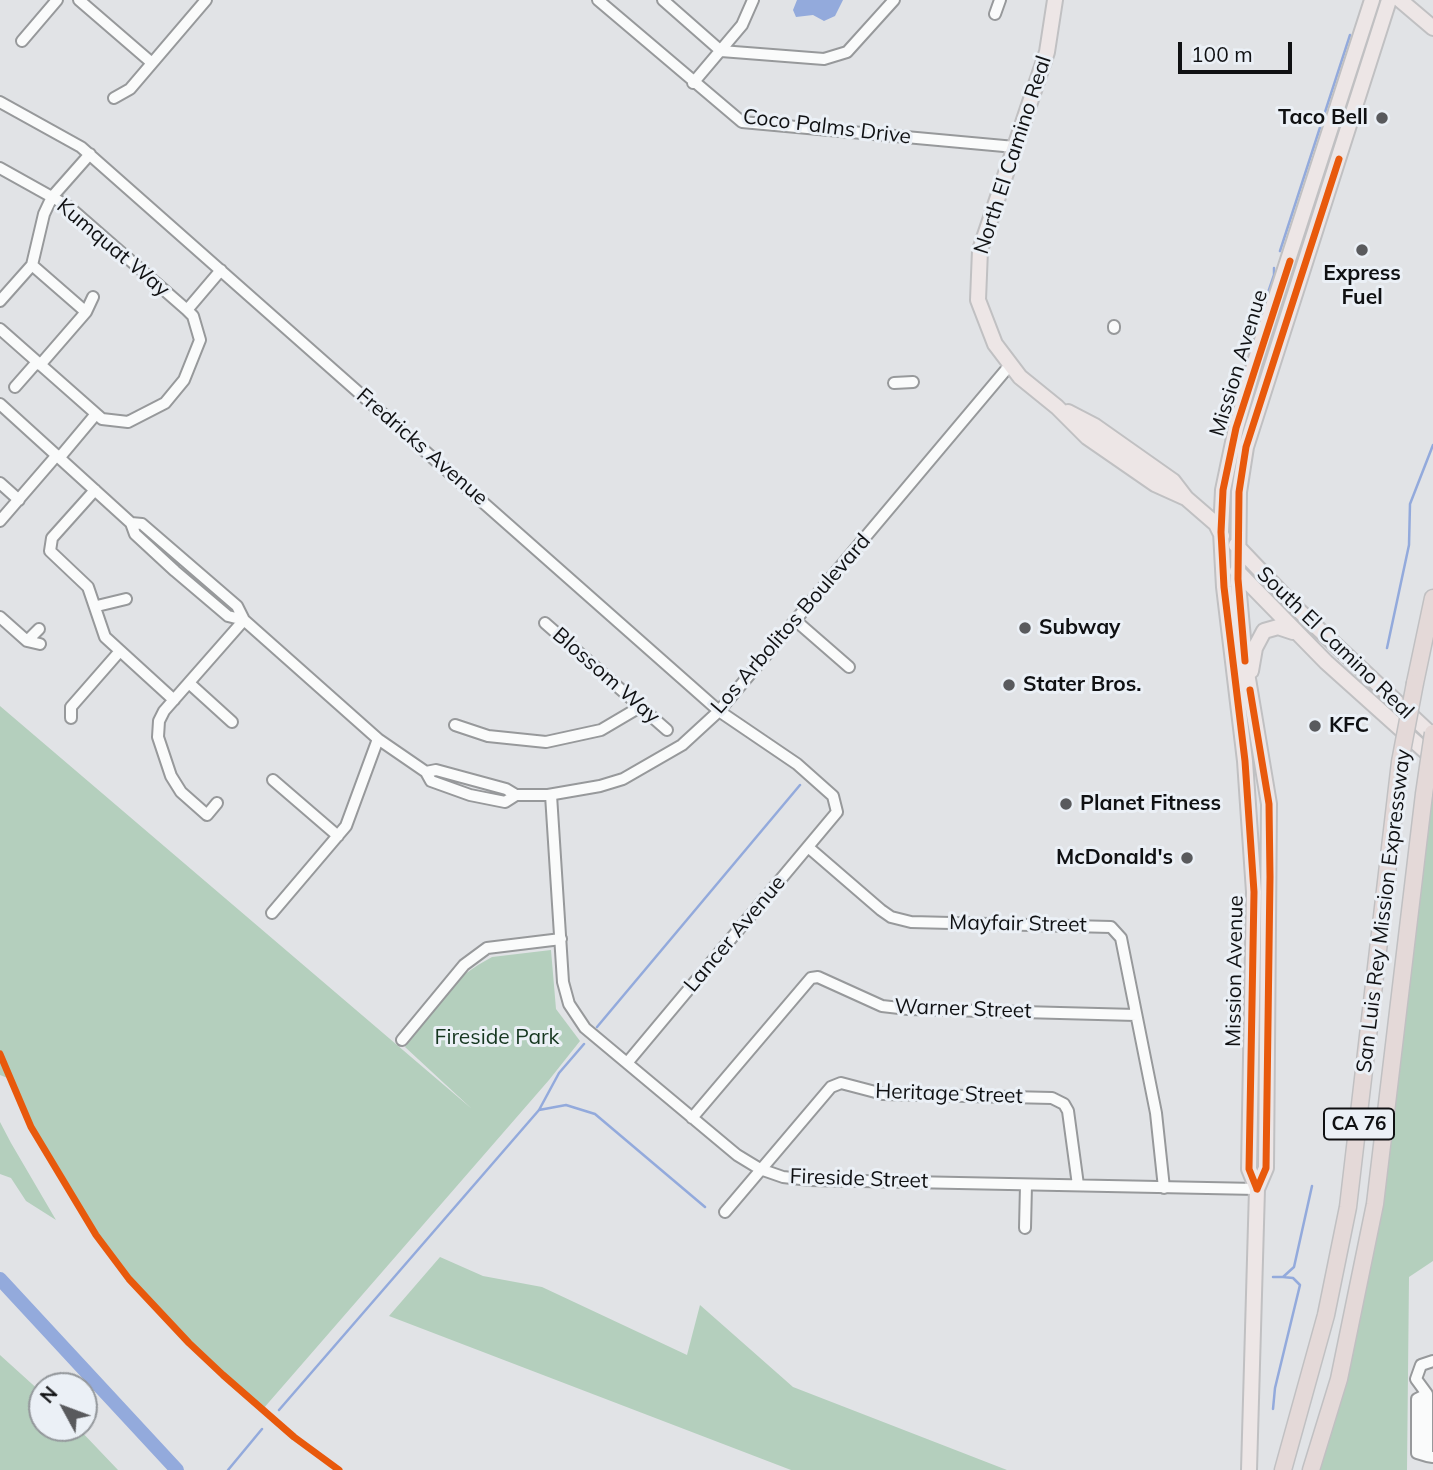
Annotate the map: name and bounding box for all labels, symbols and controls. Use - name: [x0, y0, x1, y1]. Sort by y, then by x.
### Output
- scale bar: [1181, 28, 1295, 72]
- text: 100 m: [1191, 41, 1253, 67]
- street label: North El Camino Real: [969, 53, 1057, 257]
- street label: Coco Palms Drive: [742, 104, 912, 150]
- place label: Taco Bell: [1278, 105, 1368, 131]
- marker: Taco Bell: [1374, 110, 1390, 126]
- street label: Kumquat Way: [51, 193, 175, 303]
- marker: Express Fuel: [1354, 242, 1370, 258]
- place label: Express Fuel: [1323, 261, 1401, 311]
- street label: Mission Avenue: [1205, 287, 1273, 439]
- street label: Fredricks Avenue: [351, 383, 493, 511]
- street label: Los Arbolitos Boulevard: [706, 529, 876, 719]
- street label: South El Camino Real: [1251, 562, 1419, 724]
- place label: Subway: [1039, 615, 1121, 641]
- marker: Subway: [1017, 620, 1033, 636]
- street label: Blossom Way: [547, 623, 665, 729]
- place label: Stater Bros.: [1023, 672, 1141, 698]
- marker: Stater Bros.: [1001, 677, 1017, 693]
- place label: KFC: [1329, 713, 1369, 739]
- marker: KFC: [1307, 718, 1323, 734]
- street label: San Luis Rey Mission Expressway: [1352, 748, 1416, 1074]
- place label: Planet Fitness: [1080, 791, 1221, 817]
- marker: Planet Fitness: [1058, 796, 1074, 812]
- place label: McDonald's: [1056, 845, 1173, 871]
- marker: McDonald's: [1179, 850, 1195, 866]
- street label: Lancer Avenue: [679, 871, 791, 997]
- street label: Mission Avenue: [1221, 895, 1249, 1047]
- street label: Mayfair Street: [949, 910, 1087, 938]
- street label: Warner Street: [894, 994, 1032, 1024]
- park label: Fireside Park: [435, 1025, 559, 1051]
- street label: Heritage Street: [875, 1079, 1023, 1109]
- road number: CA 76: [1324, 1108, 1394, 1140]
- street label: Fireside Street: [789, 1164, 929, 1194]
- north arrow: [28, 1372, 98, 1442]
- text: N: [35, 1381, 62, 1408]

